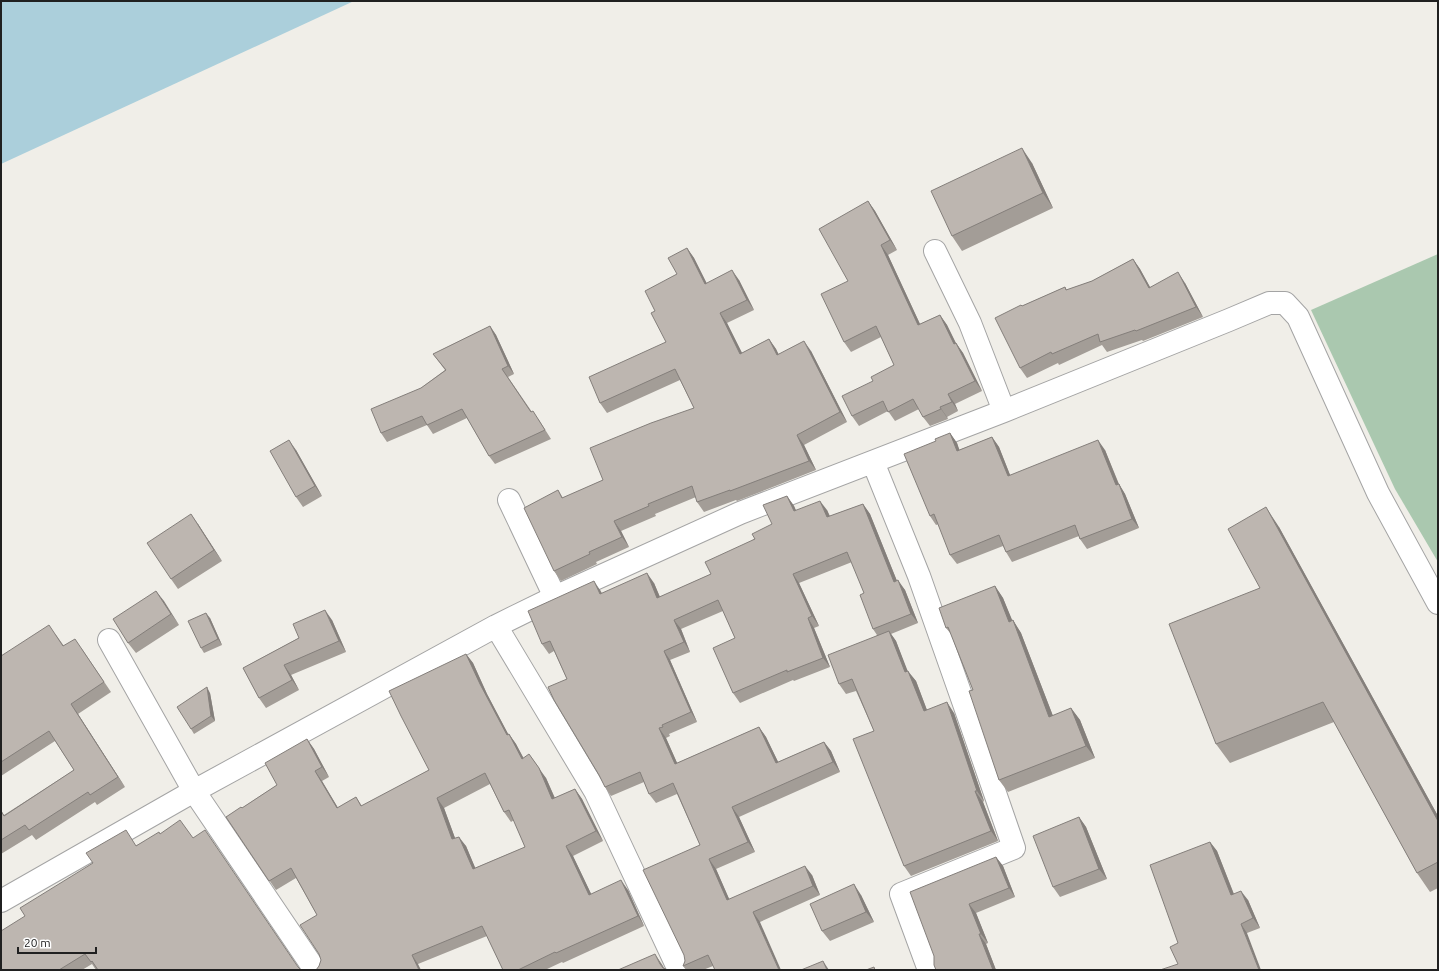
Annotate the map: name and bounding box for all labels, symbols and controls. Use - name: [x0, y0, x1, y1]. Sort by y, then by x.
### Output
- scale bar: [18, 929, 96, 955]
- text: 20 m: [24, 936, 51, 949]

